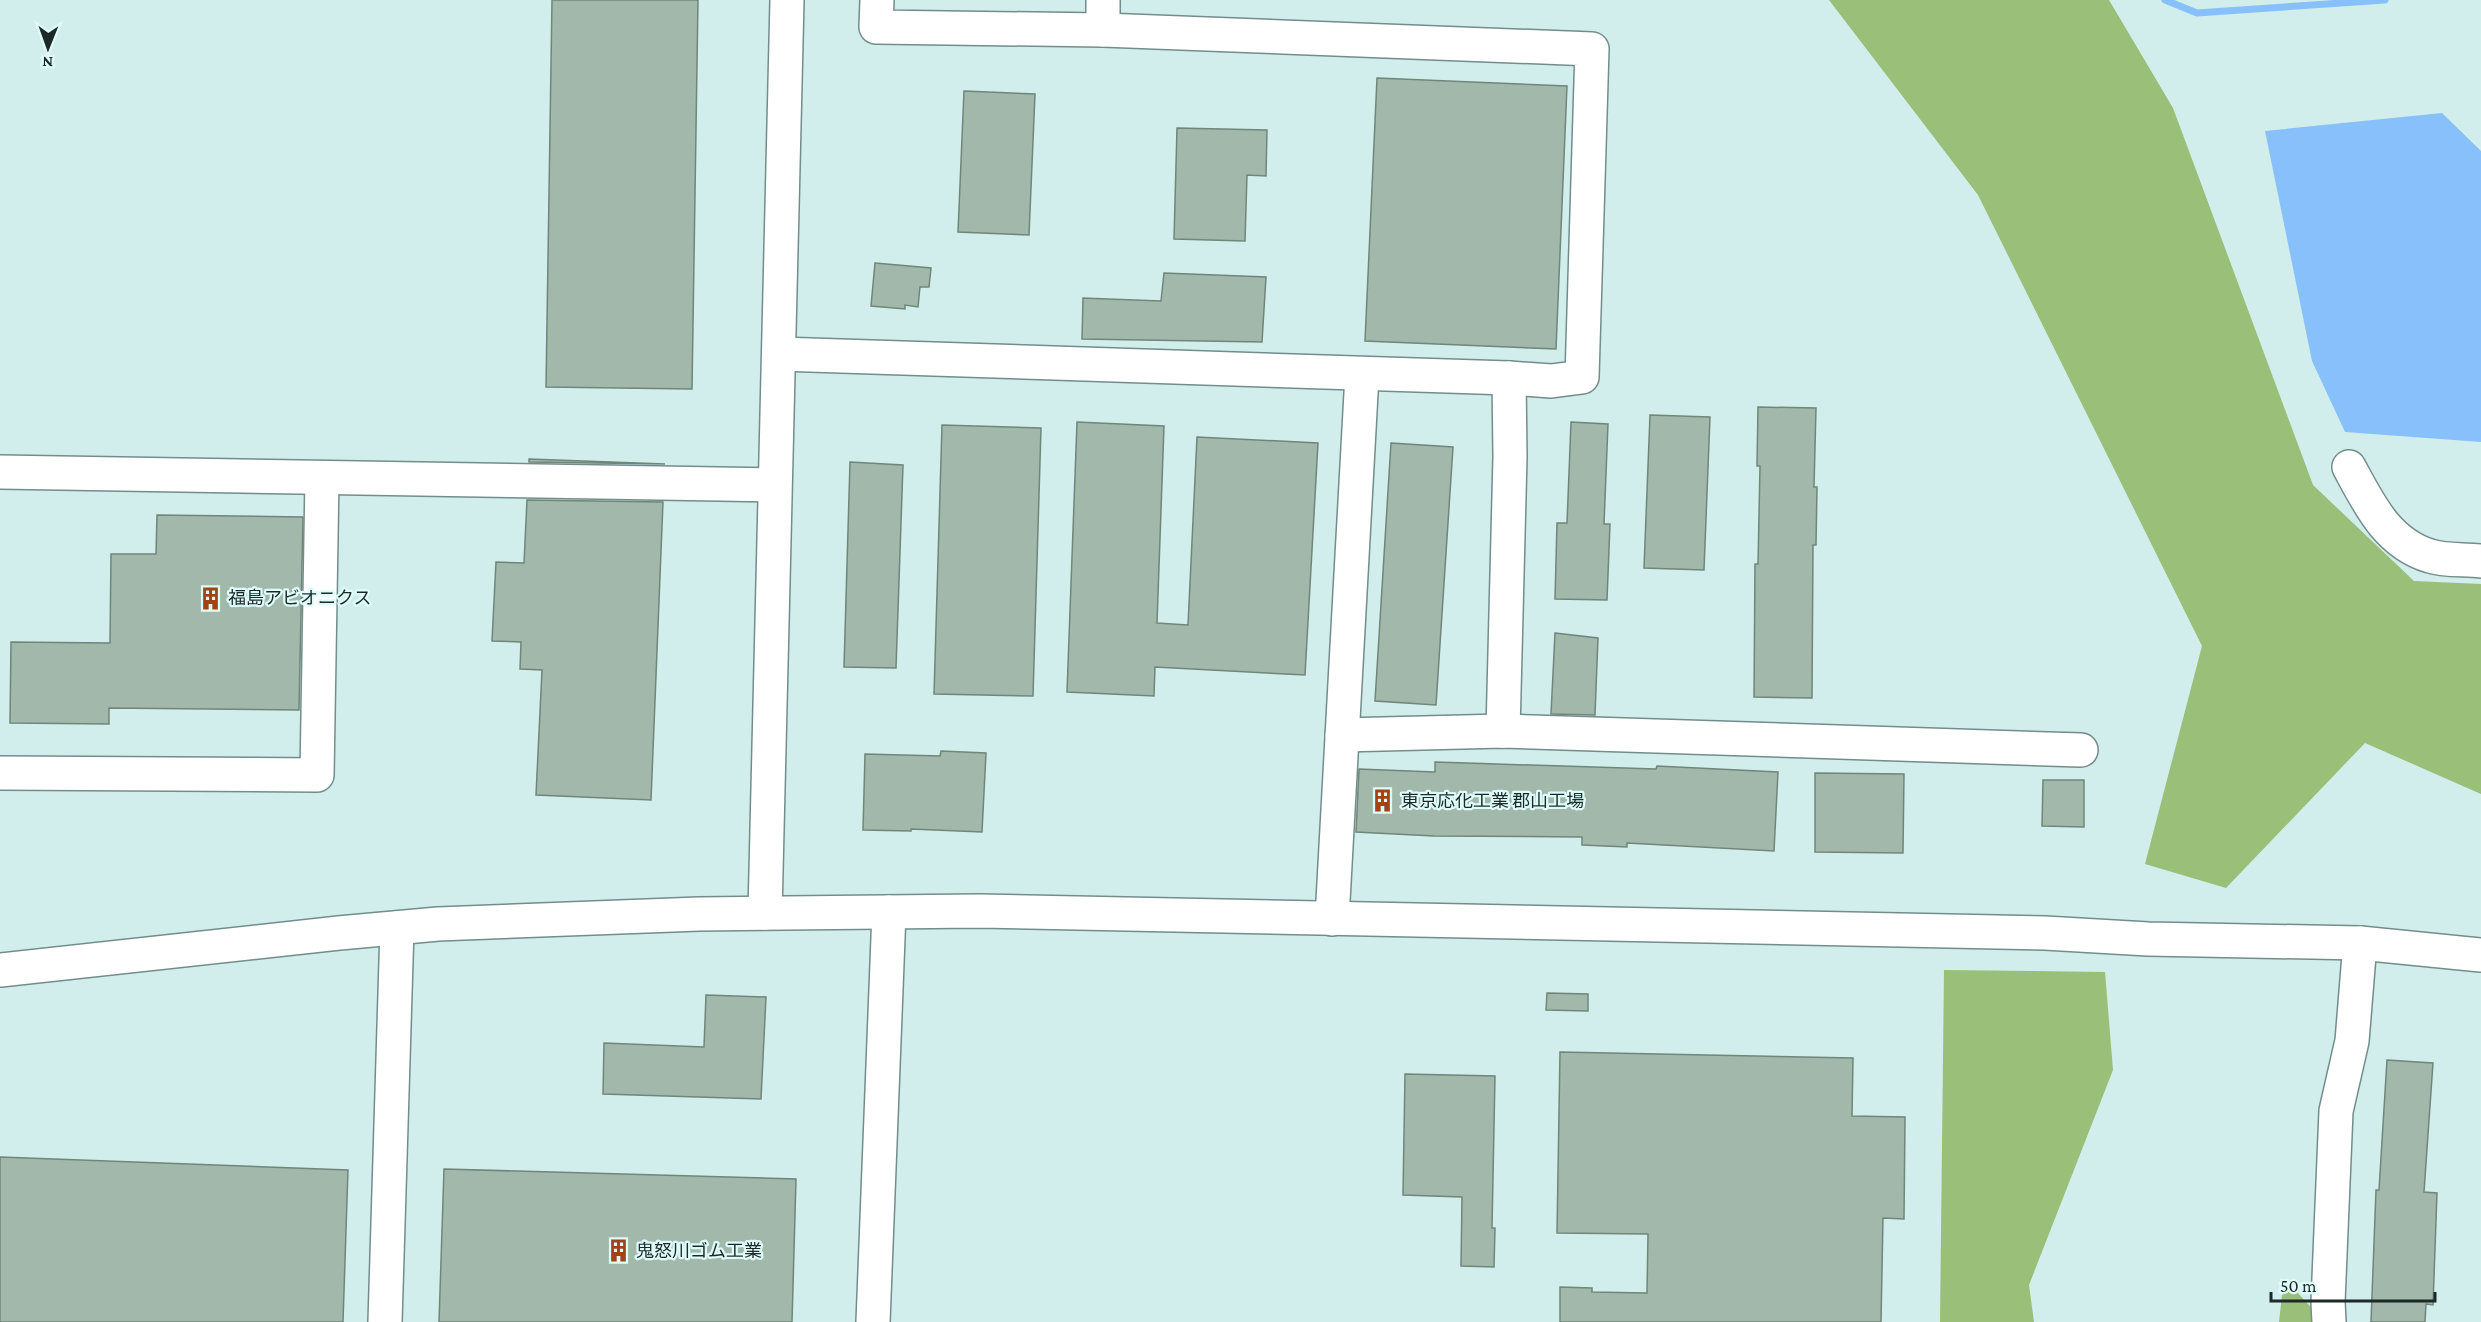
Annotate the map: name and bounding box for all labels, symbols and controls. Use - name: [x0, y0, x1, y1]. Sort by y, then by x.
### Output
- north arrow: [18, 18, 78, 78]
- text: N: [42, 54, 53, 71]
- building icon: 福島アビオニクス: [197, 585, 223, 611]
- place label: 福島アビオニクス: [228, 588, 371, 608]
- building icon: 東京応化工業 郡山工場: [1370, 788, 1396, 814]
- place label: 東京応化工業 郡山工場: [1401, 791, 1584, 811]
- building icon: 鬼怒川ゴム工業: [605, 1238, 631, 1264]
- place label: 鬼怒川ゴム工業: [636, 1241, 762, 1261]
- scale bar: [2271, 1265, 2434, 1303]
- text: 50 m: [2280, 1276, 2317, 1296]

